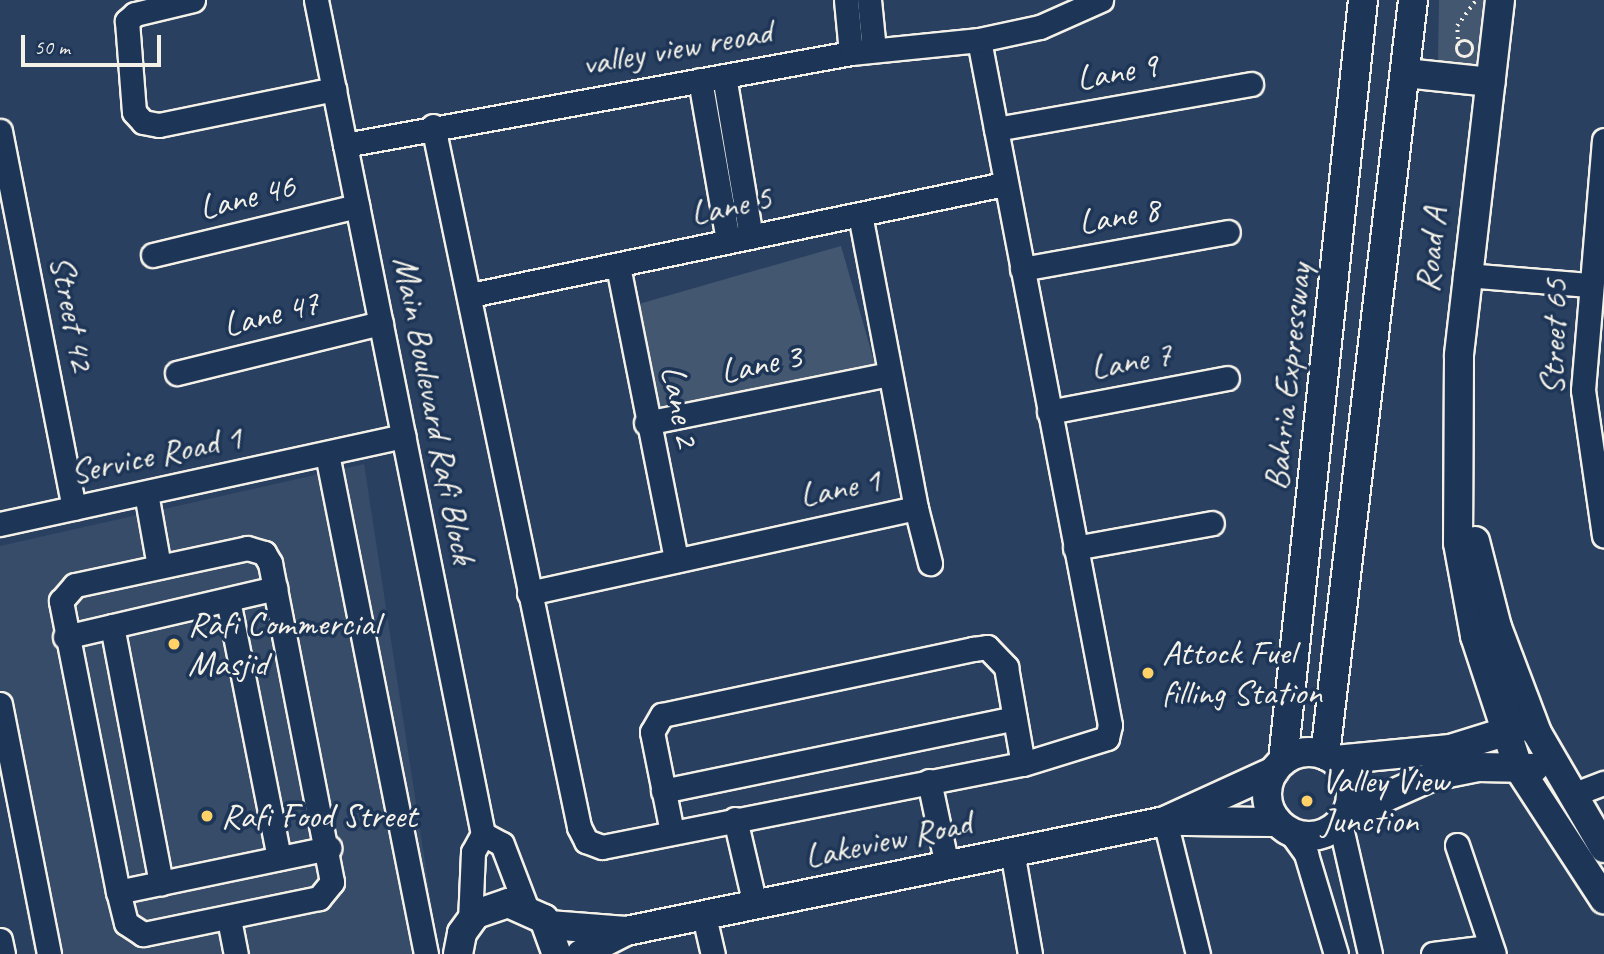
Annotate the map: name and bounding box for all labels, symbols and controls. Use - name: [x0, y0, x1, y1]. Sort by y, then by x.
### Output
- street label: valley view reoad: [579, 11, 775, 85]
- scale bar: [24, 21, 164, 65]
- text: 50 m: [34, 34, 70, 60]
- street label: Lane 9: [1073, 44, 1161, 100]
- street label: Lane 46: [195, 165, 299, 229]
- street label: Lane 5: [687, 177, 775, 235]
- street label: Lane 8: [1075, 188, 1163, 244]
- street label: Road A: [1406, 206, 1456, 294]
- street label: Street 42: [40, 252, 104, 374]
- street label: Main Boulevard Rafi Block: [383, 252, 485, 568]
- street label: Bahria Expressway: [1255, 262, 1321, 492]
- street label: Street 65: [1531, 278, 1577, 396]
- street label: Lane 47: [219, 282, 323, 346]
- street label: Lane 7: [1087, 333, 1175, 389]
- street label: Lane 3: [717, 335, 805, 393]
- street label: Lane 2: [652, 362, 708, 450]
- street label: Service Road 1: [66, 416, 246, 494]
- street label: Lane 1: [796, 459, 884, 517]
- place label: Rafi Commercial Masjid: [188, 603, 380, 685]
- place label: Attock Fuel filling Station: [1162, 632, 1324, 714]
- marker: Rafi Commercial Masjid: [166, 636, 182, 652]
- marker: Attock Fuel filling Station: [1140, 665, 1156, 681]
- place label: Valley View Junction: [1321, 760, 1448, 842]
- marker: Valley View Junction: [1299, 793, 1315, 809]
- place label: Rafi Food Street: [221, 795, 418, 837]
- street label: Lakeview Road: [801, 802, 975, 878]
- marker: Rafi Food Street: [199, 808, 215, 824]

